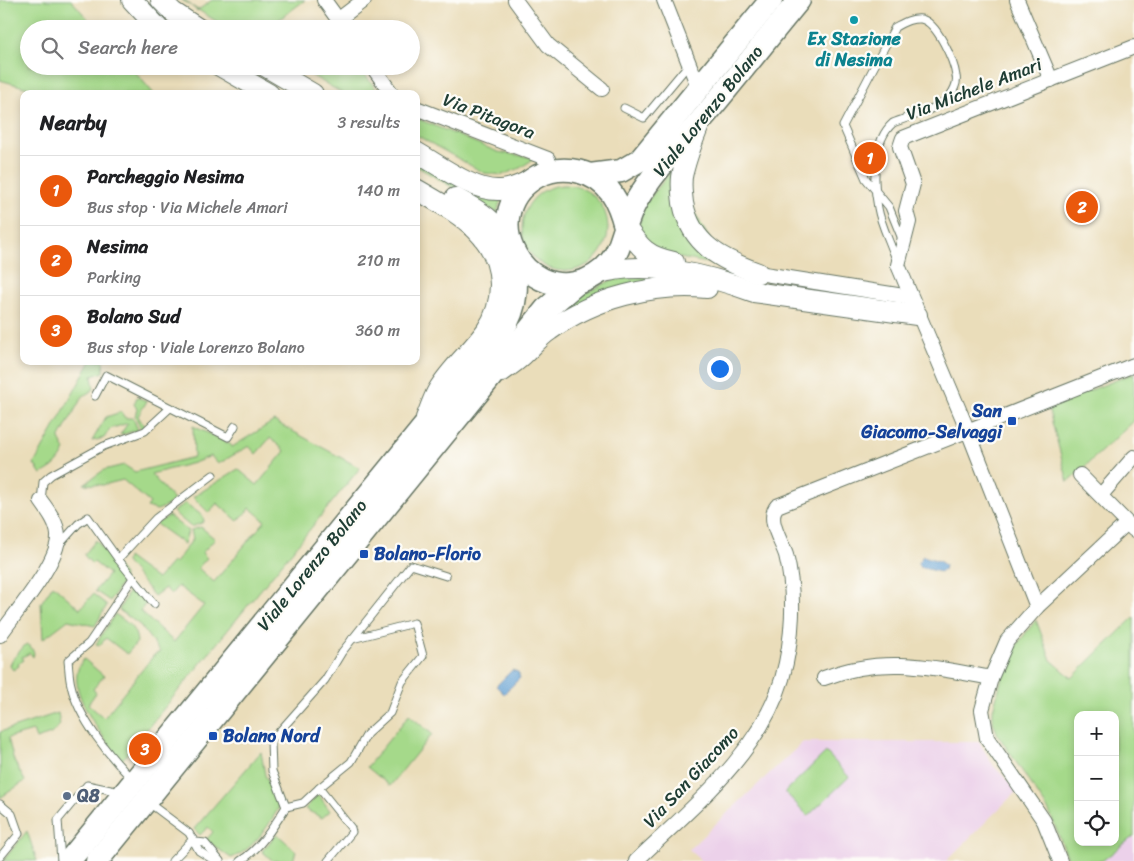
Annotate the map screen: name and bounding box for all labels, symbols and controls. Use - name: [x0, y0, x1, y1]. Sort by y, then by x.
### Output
- marker: Ex Stazione di Nesima: [848, 14, 860, 26]
- search box: [20, 20, 420, 75]
- place label: Ex Stazione di Nesima: [807, 23, 901, 76]
- text: Search here: [78, 31, 178, 64]
- icon: search: [38, 34, 66, 62]
- street label: Viale Lorenzo Bolano: [644, 38, 772, 184]
- street label: Via Michele Amari: [901, 48, 1048, 130]
- street label: Via Pitagora: [438, 84, 540, 148]
- text: Nearby: [40, 104, 106, 142]
- text: 3 results: [337, 108, 400, 137]
- pin: 1: [854, 139, 886, 177]
- text: Parcheggio Nesima: [87, 160, 244, 193]
- text: 1: [53, 176, 59, 205]
- text: 140 m: [357, 176, 400, 205]
- pin: 2: [1066, 188, 1098, 226]
- text: Bus stop · Via Michele Amari: [87, 193, 288, 222]
- text: Nesima: [87, 230, 148, 263]
- text: 2: [51, 246, 61, 275]
- text: 210 m: [357, 246, 400, 275]
- text: Parking: [87, 263, 141, 292]
- text: Bolano Sud: [87, 300, 180, 333]
- text: 3: [52, 316, 60, 345]
- text: 360 m: [356, 316, 400, 345]
- text: Bus stop · Viale Lorenzo Bolano: [87, 333, 305, 362]
- your location: [707, 356, 733, 382]
- place label: San Giacomo-Selvaggi: [860, 395, 1003, 448]
- marker: San Giacomo-Selvaggi: [1006, 415, 1018, 427]
- street label: Viale Lorenzo Bolano: [248, 492, 376, 638]
- place label: Bolano-Florio: [374, 538, 481, 570]
- marker: Bolano-Florio: [358, 548, 370, 560]
- map controls: [1074, 711, 1119, 846]
- button: +: [1074, 711, 1119, 756]
- street label: Via San Giacomo: [635, 718, 747, 836]
- place label: Bolano Nord: [223, 720, 321, 752]
- pin: 3: [129, 730, 161, 768]
- marker: Bolano Nord: [207, 730, 219, 742]
- button: −: [1074, 756, 1119, 801]
- place label: Q8: [77, 780, 100, 812]
- marker: Q8: [61, 790, 73, 802]
- button: locate: [1074, 801, 1119, 846]

